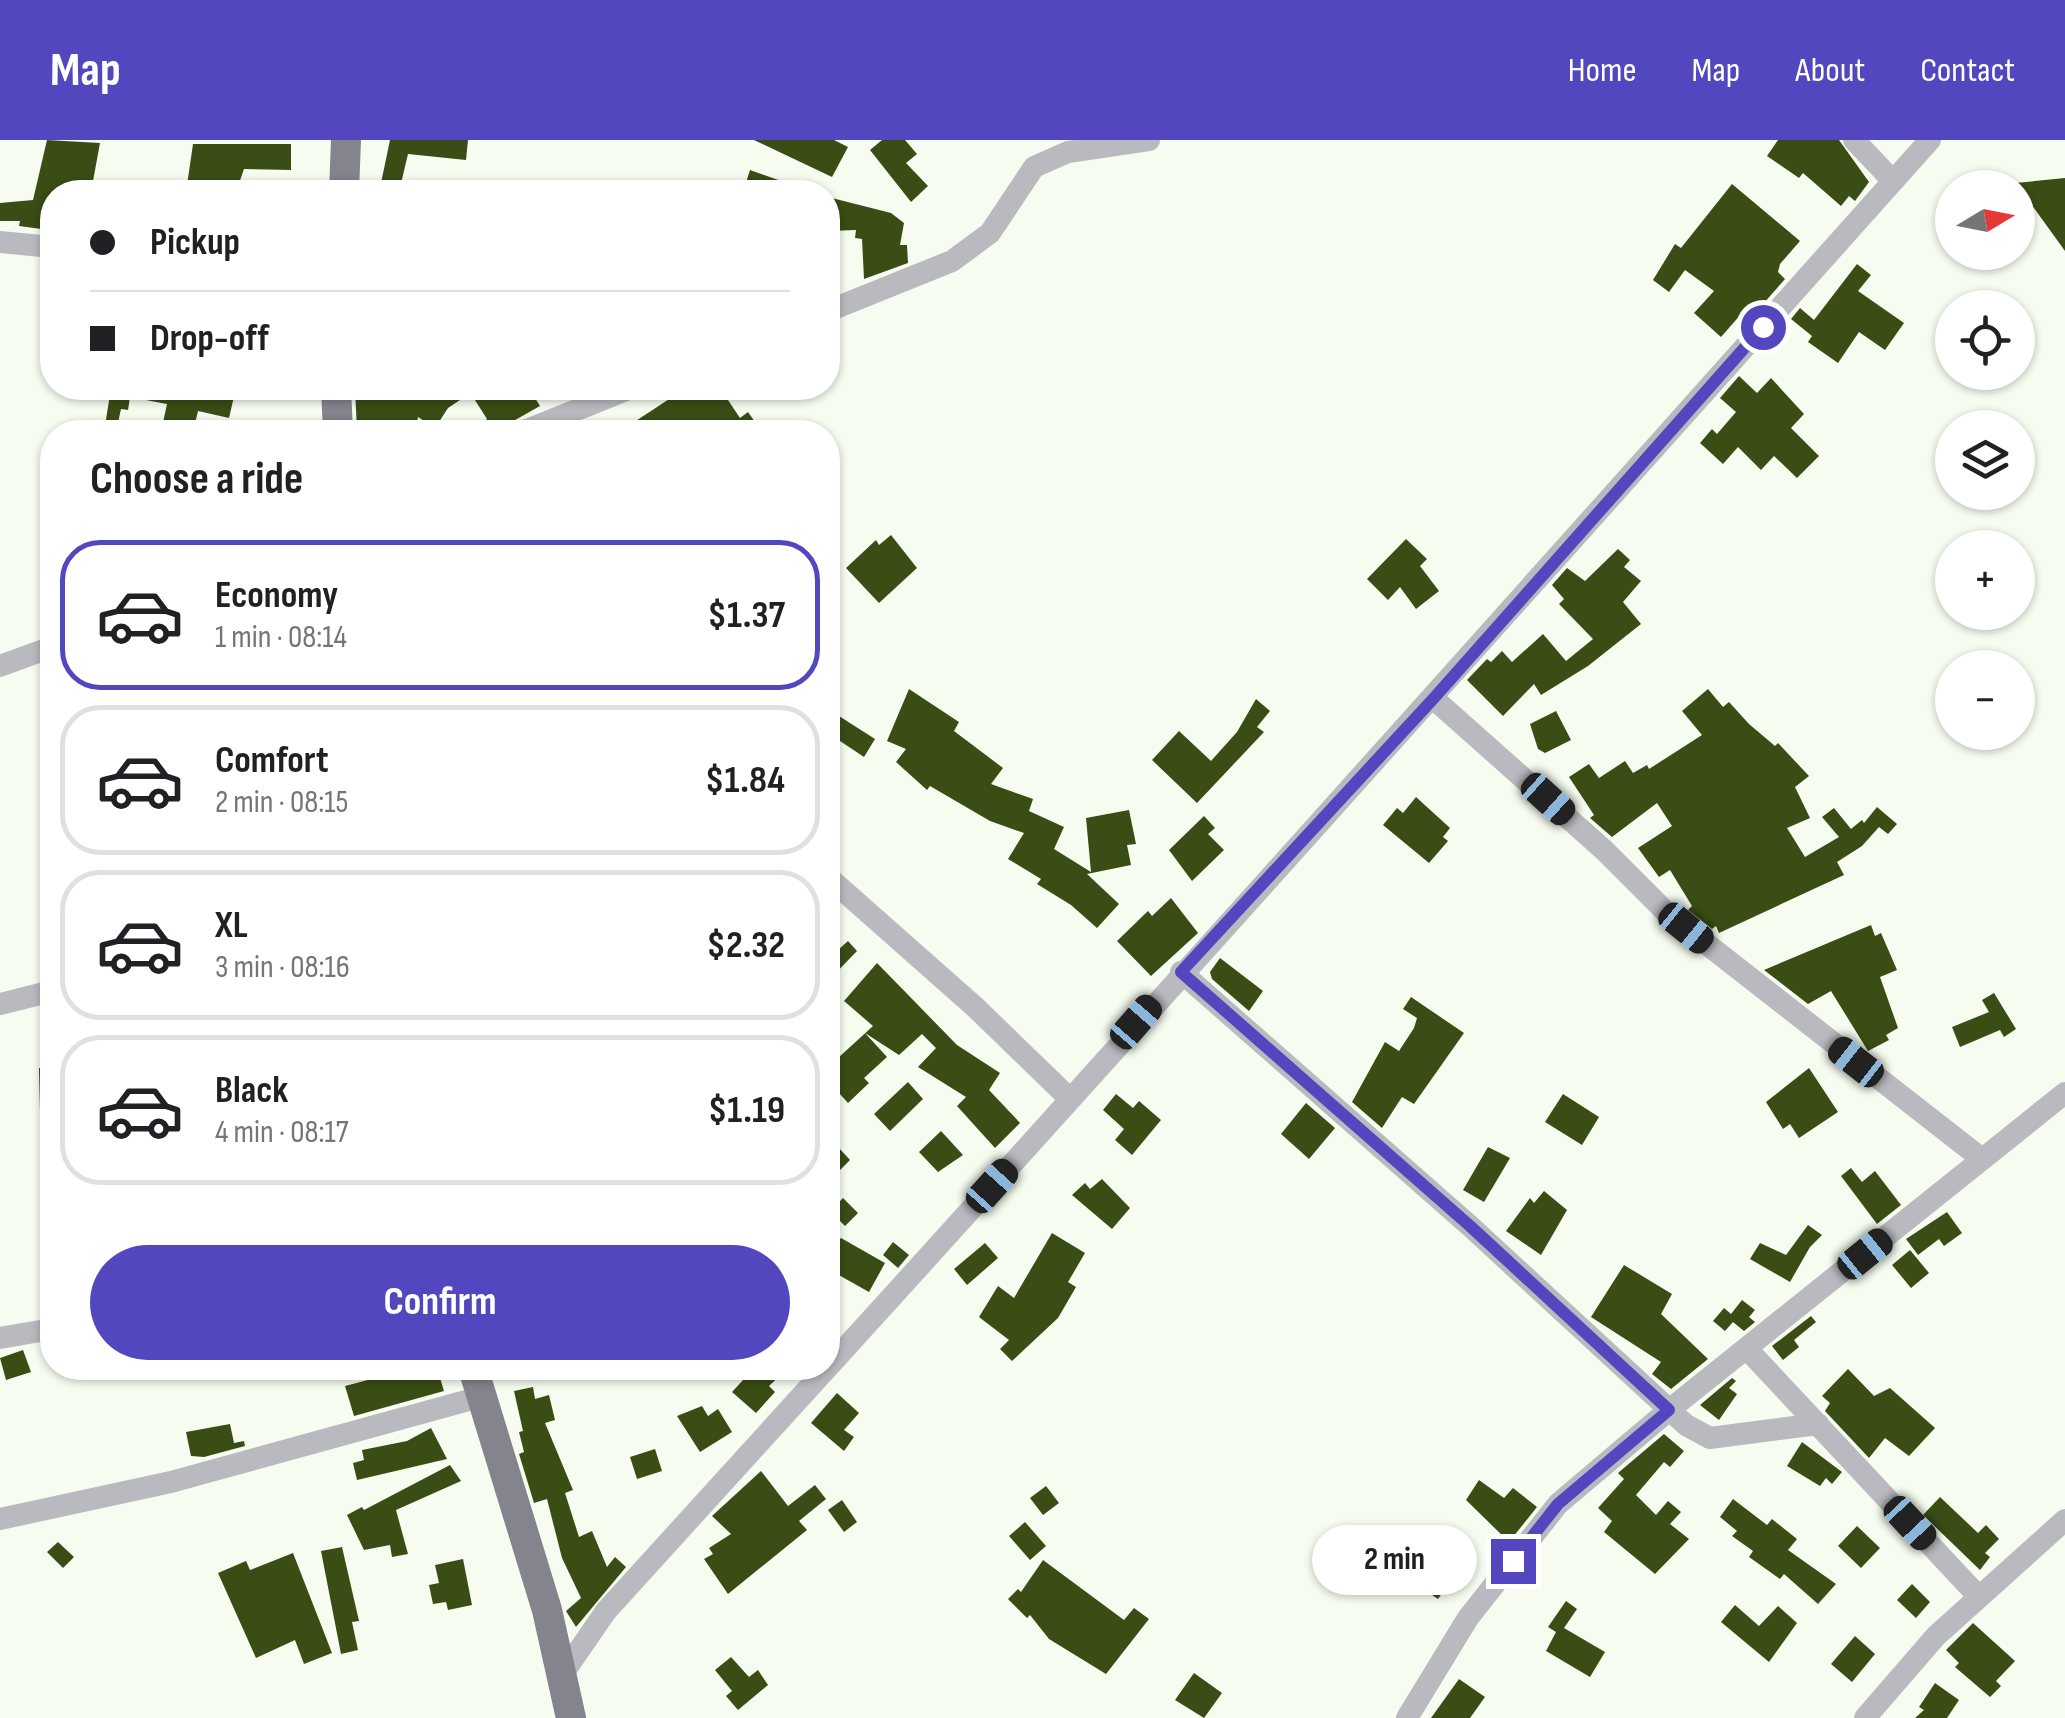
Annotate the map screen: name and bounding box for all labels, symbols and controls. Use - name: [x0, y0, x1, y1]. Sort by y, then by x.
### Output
- text: Map: [50, 42, 121, 99]
- text: Home: [1568, 49, 1637, 92]
- text: Map: [1692, 49, 1740, 92]
- text: About: [1795, 49, 1865, 92]
- text: Contact: [1920, 49, 2015, 92]
- north arrow: [1935, 170, 2035, 270]
- map controls: [1935, 170, 2035, 750]
- text: Pickup: [150, 220, 240, 265]
- button: locate: [1935, 290, 2035, 390]
- route start: [1741, 305, 1786, 350]
- text: Drop-off: [150, 316, 269, 361]
- button: layers: [1935, 410, 2035, 510]
- text: Choose a ride: [90, 452, 303, 507]
- button: +: [1935, 530, 2035, 630]
- icon: car: [95, 570, 185, 660]
- text: Economy: [215, 573, 338, 618]
- text: $1.37: [707, 593, 785, 638]
- text: 1 min · 08:14: [215, 618, 347, 657]
- button: −: [1935, 650, 2035, 750]
- icon: car: [95, 735, 185, 825]
- text: Comfort: [215, 738, 329, 783]
- text: $1.84: [705, 758, 785, 803]
- car: [1516, 768, 1580, 830]
- text: 2 min · 08:15: [215, 783, 348, 822]
- car: [1653, 897, 1719, 959]
- icon: car: [95, 900, 185, 990]
- text: XL: [215, 903, 248, 948]
- text: $2.32: [707, 923, 785, 968]
- text: 3 min · 08:16: [215, 948, 350, 987]
- car: [1105, 990, 1167, 1054]
- car: [1823, 1032, 1889, 1092]
- icon: car: [95, 1065, 185, 1155]
- text: Black: [215, 1068, 288, 1113]
- text: $1.19: [708, 1088, 785, 1133]
- text: 4 min · 08:17: [215, 1113, 348, 1152]
- car: [961, 1154, 1023, 1218]
- car: [1832, 1223, 1898, 1285]
- button: Confirm: [90, 1245, 790, 1360]
- car: [1879, 1491, 1941, 1555]
- callout: 2 min: [1313, 1526, 1478, 1596]
- route end: [1491, 1539, 1536, 1584]
- text: 2 min: [1364, 1540, 1425, 1579]

